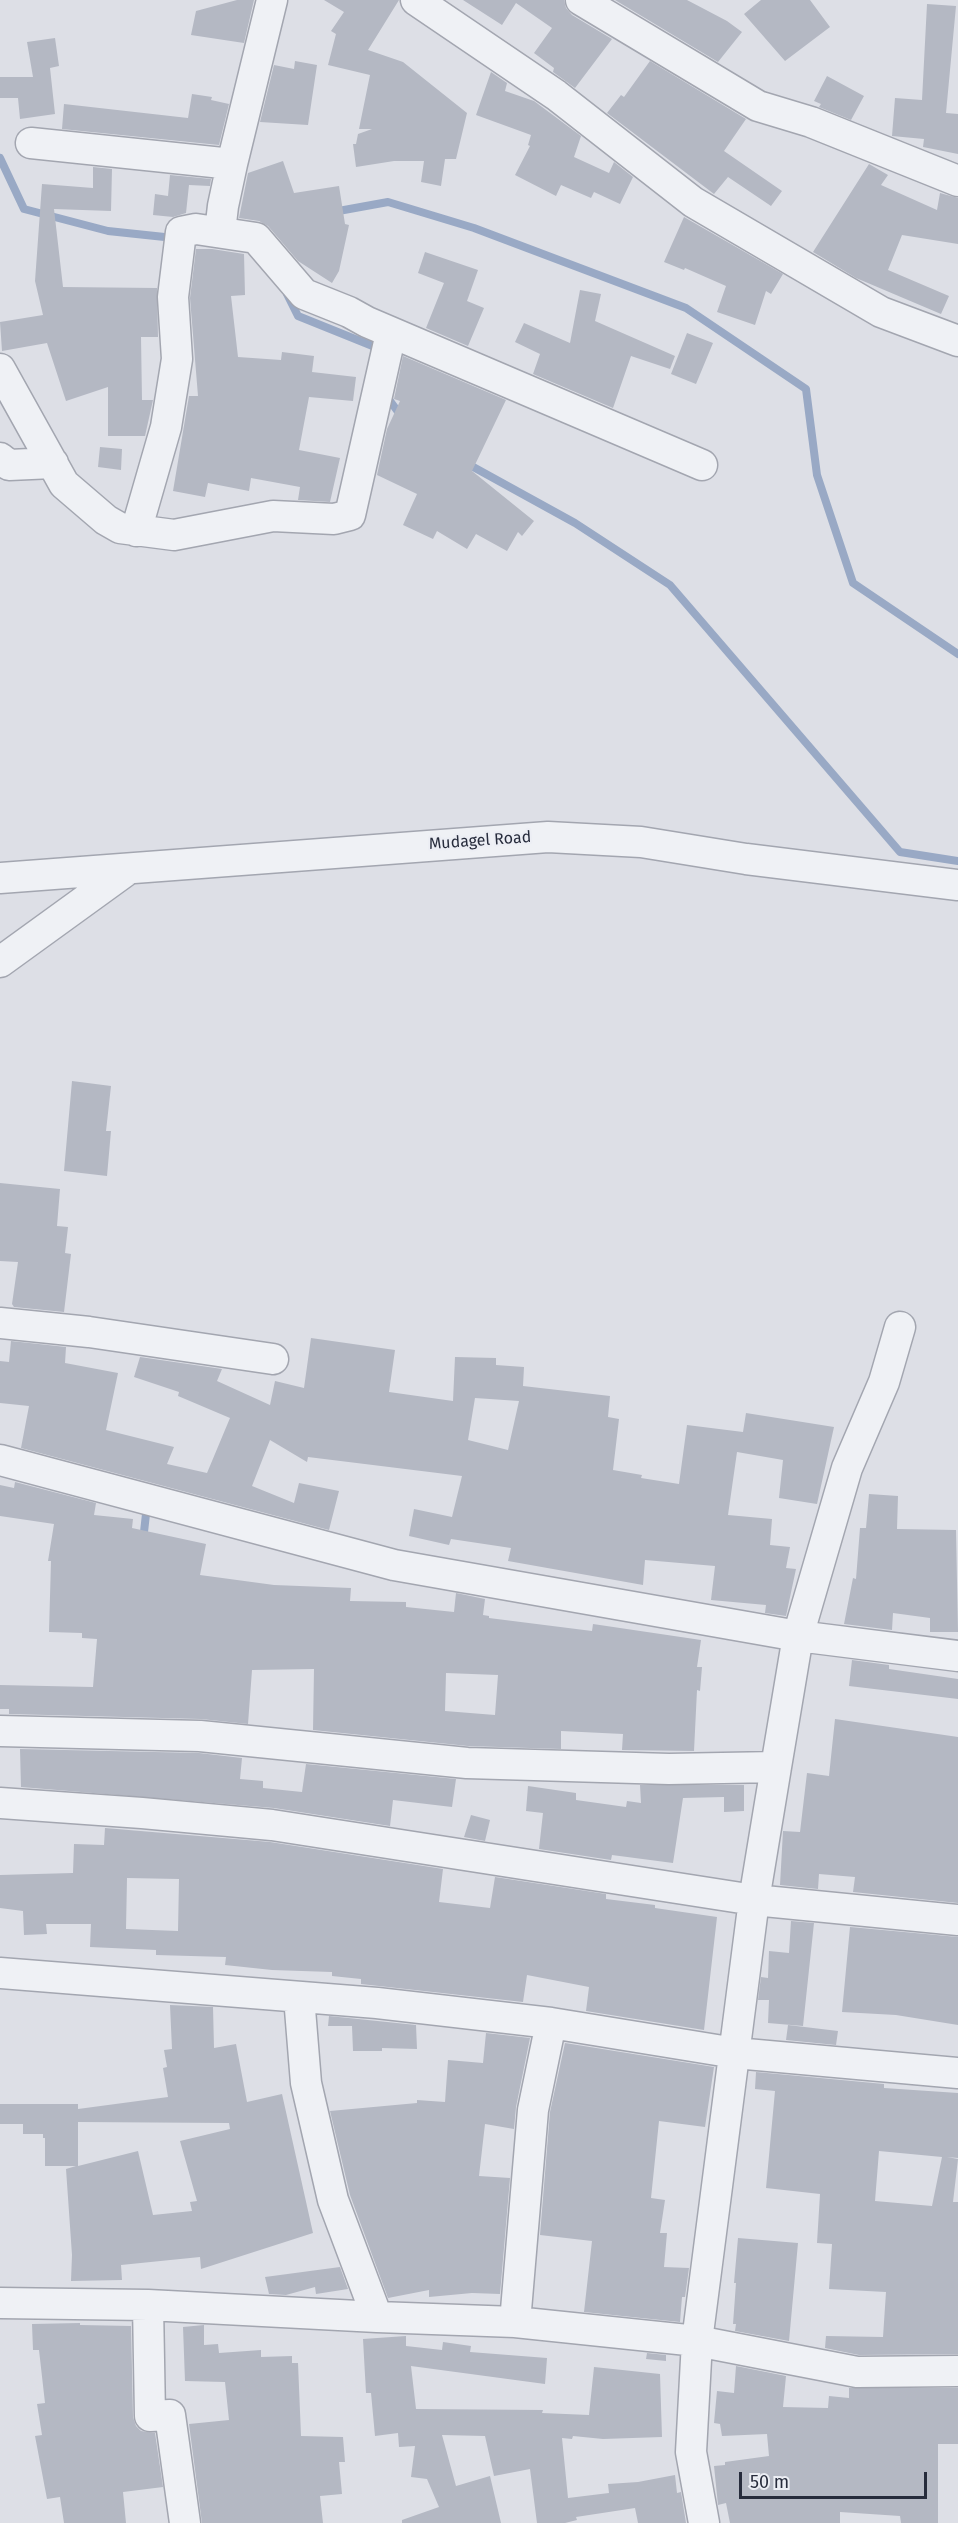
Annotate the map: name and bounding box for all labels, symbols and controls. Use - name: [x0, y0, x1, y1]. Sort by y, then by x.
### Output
- street label: Mudagel Road: [428, 828, 532, 854]
- scale bar: [742, 2460, 930, 2498]
- text: 50 m: [750, 2471, 789, 2493]

